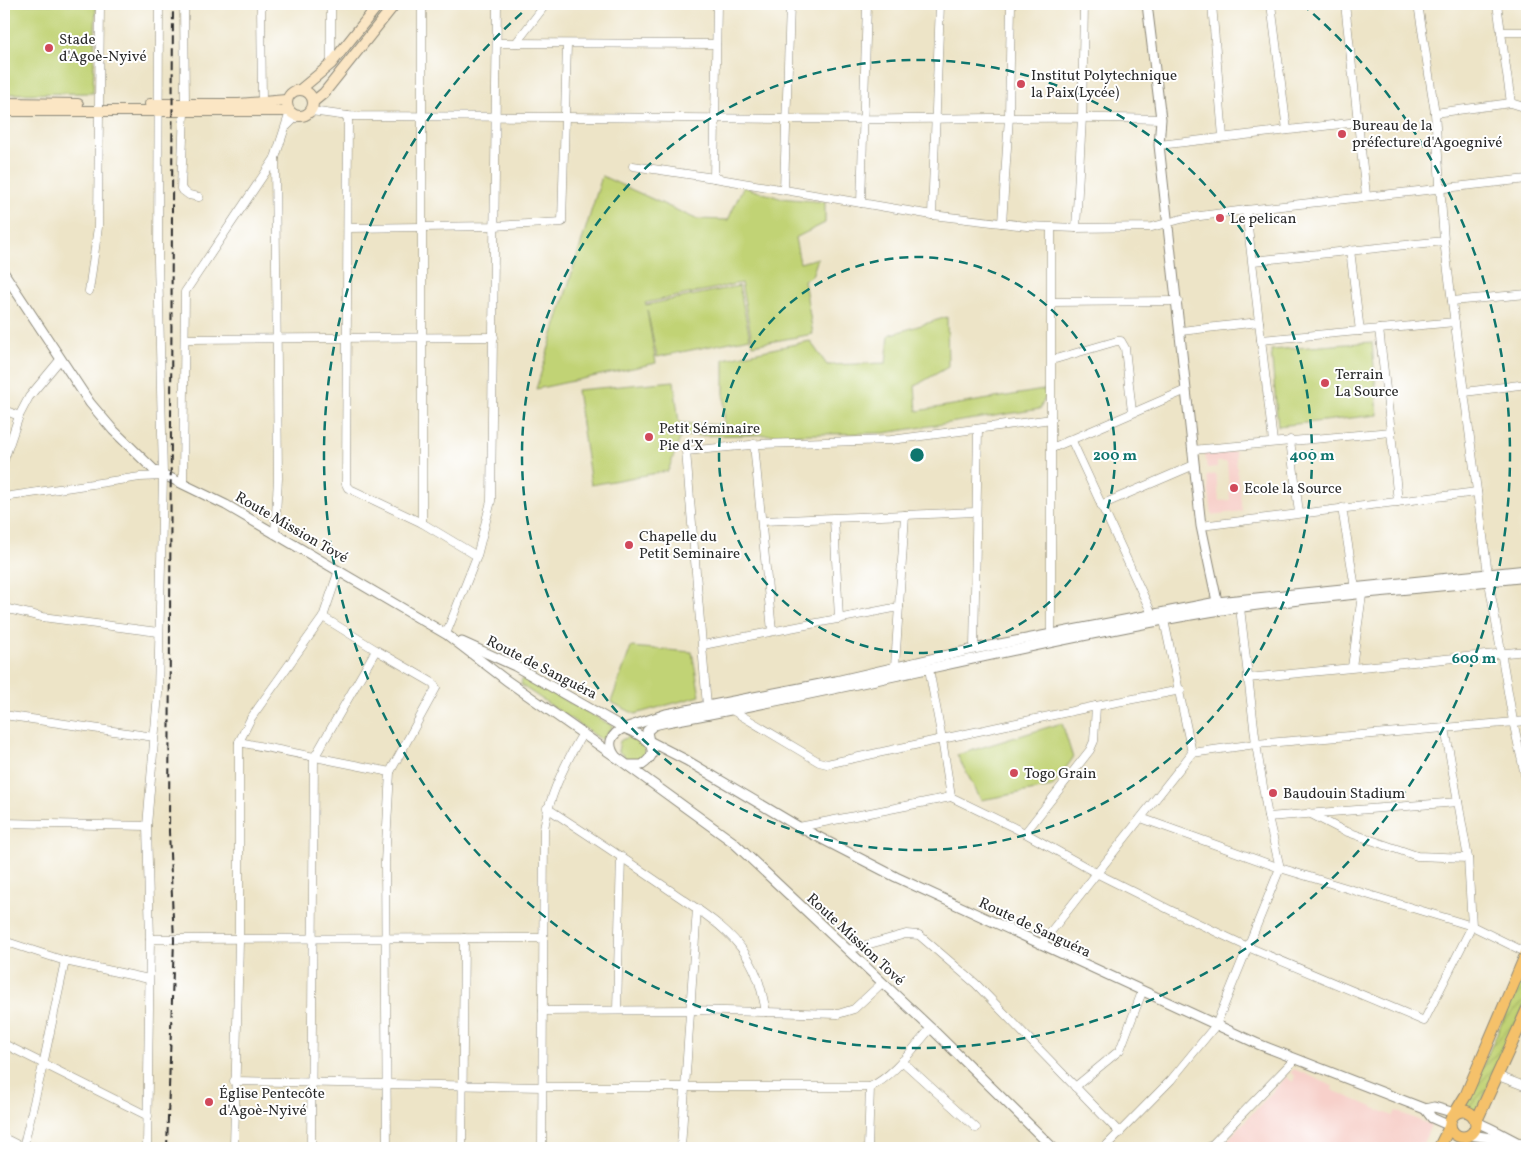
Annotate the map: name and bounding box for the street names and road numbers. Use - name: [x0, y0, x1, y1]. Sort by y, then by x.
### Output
- street label: Route Mission Tové: [231, 487, 352, 569]
- street label: Route de Sanguéra: [482, 631, 600, 705]
- street label: Route Mission Tové: [801, 889, 909, 991]
- street label: Route de Sanguéra: [975, 893, 1094, 964]

